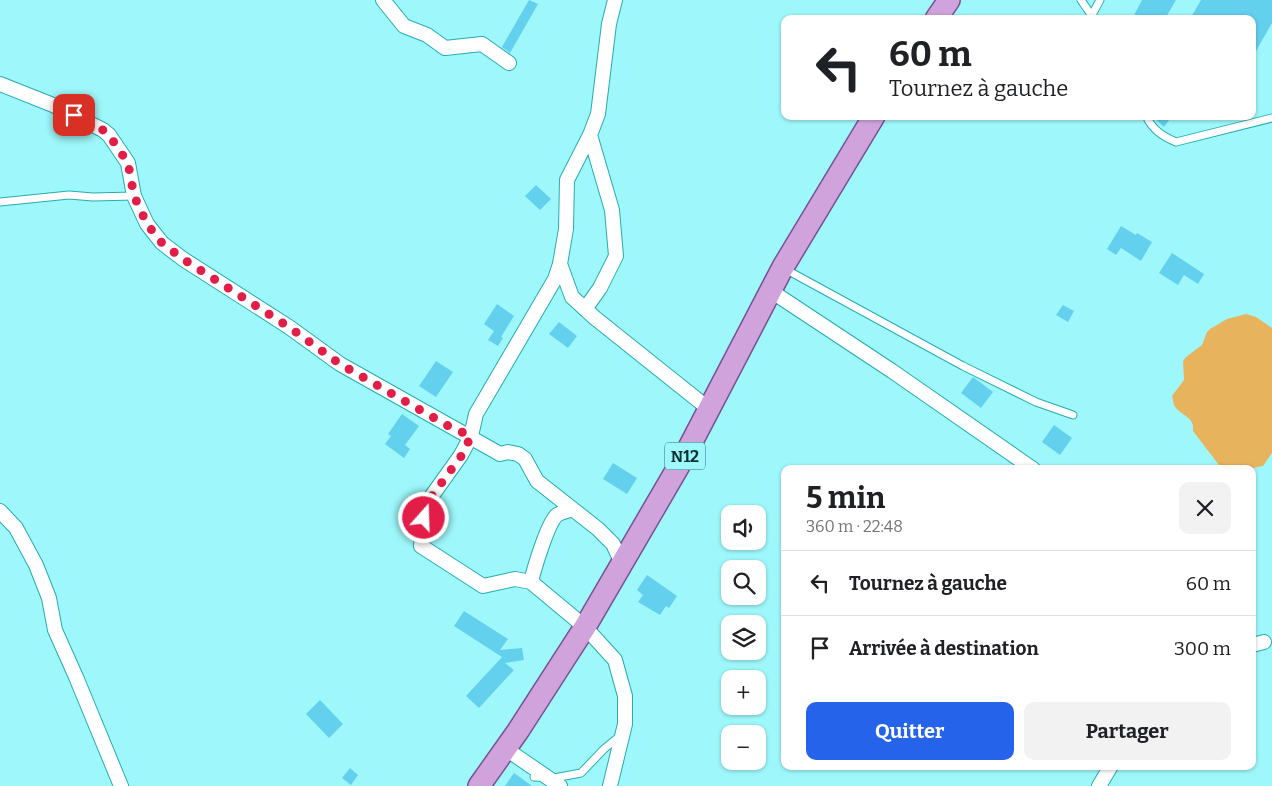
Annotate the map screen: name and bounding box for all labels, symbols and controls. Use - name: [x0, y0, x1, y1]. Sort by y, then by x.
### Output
- text: 60 m: [889, 33, 972, 75]
- icon: left: [806, 35, 871, 100]
- text: Tournez à gauche: [889, 75, 1068, 102]
- pin: [53, 94, 95, 136]
- icon: arrive: [60, 101, 88, 129]
- road number: N12: [665, 442, 705, 470]
- text: 5 min: [806, 480, 885, 516]
- button: close: [1179, 482, 1231, 534]
- position arrow: [397, 491, 449, 543]
- map controls: [721, 505, 766, 770]
- button: sound: [721, 505, 766, 550]
- text: 360 m · 22:48: [806, 517, 903, 536]
- button: search: [721, 560, 766, 605]
- icon: left: [806, 569, 834, 597]
- text: Tournez à gauche: [849, 572, 1007, 595]
- text: 60 m: [1186, 572, 1231, 595]
- button: layers: [721, 615, 766, 660]
- icon: arrive: [806, 634, 834, 662]
- text: Arrivée à destination: [849, 637, 1039, 660]
- text: 300 m: [1174, 637, 1231, 660]
- button: +: [721, 670, 766, 715]
- button: Quitter: [806, 702, 1014, 760]
- button: Partager: [1024, 702, 1231, 760]
- button: −: [721, 725, 766, 770]

